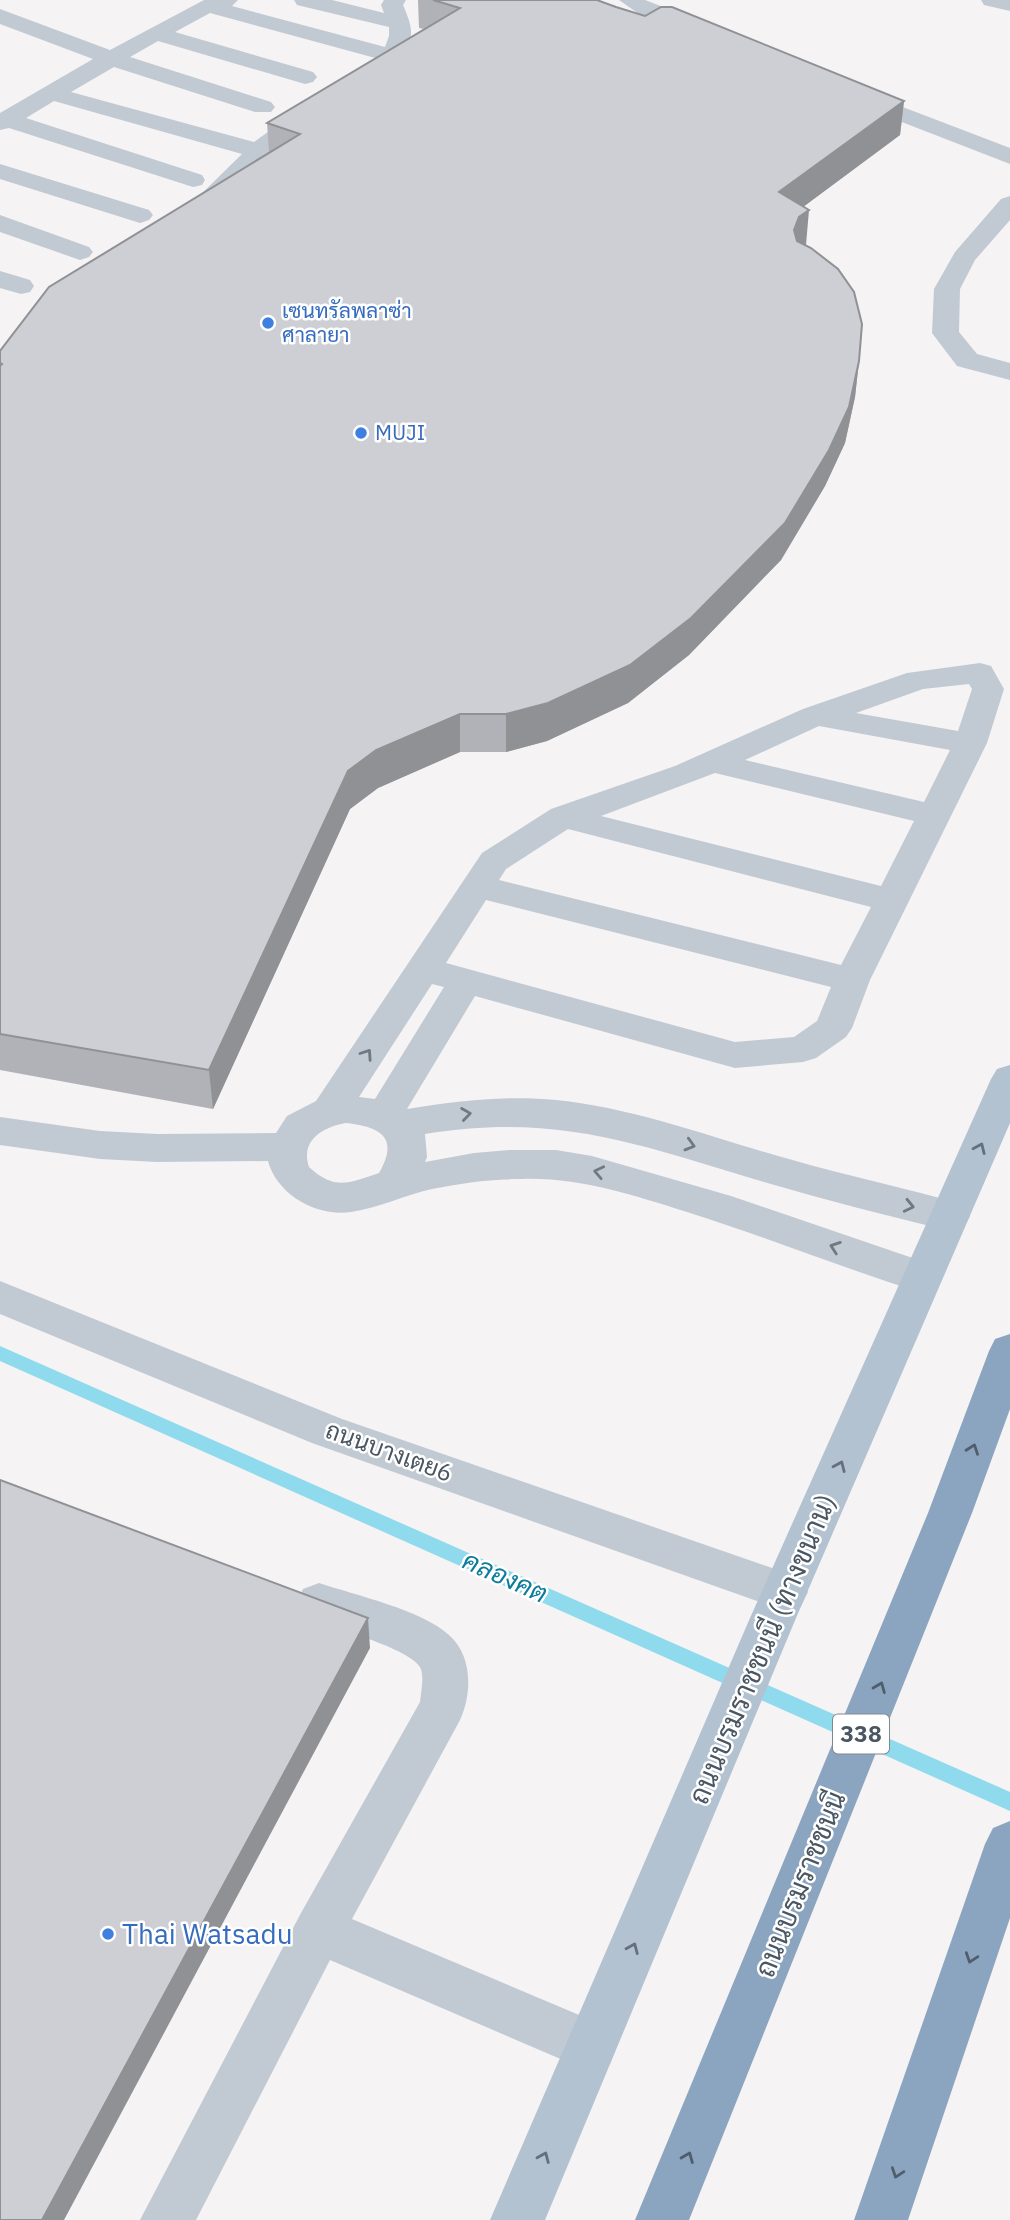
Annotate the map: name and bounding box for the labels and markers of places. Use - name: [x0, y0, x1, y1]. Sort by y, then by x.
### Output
- place label: เซนทรัลพลาซ่า ศาลายา: [282, 296, 412, 348]
- marker: เซนทรัลพลาซ่า ศาลายา: [260, 315, 276, 331]
- place label: MUJI: [375, 418, 425, 446]
- marker: MUJI: [353, 425, 369, 441]
- place label: Thai Watsadu: [122, 1915, 293, 1952]
- marker: Thai Watsadu: [100, 1926, 116, 1942]

